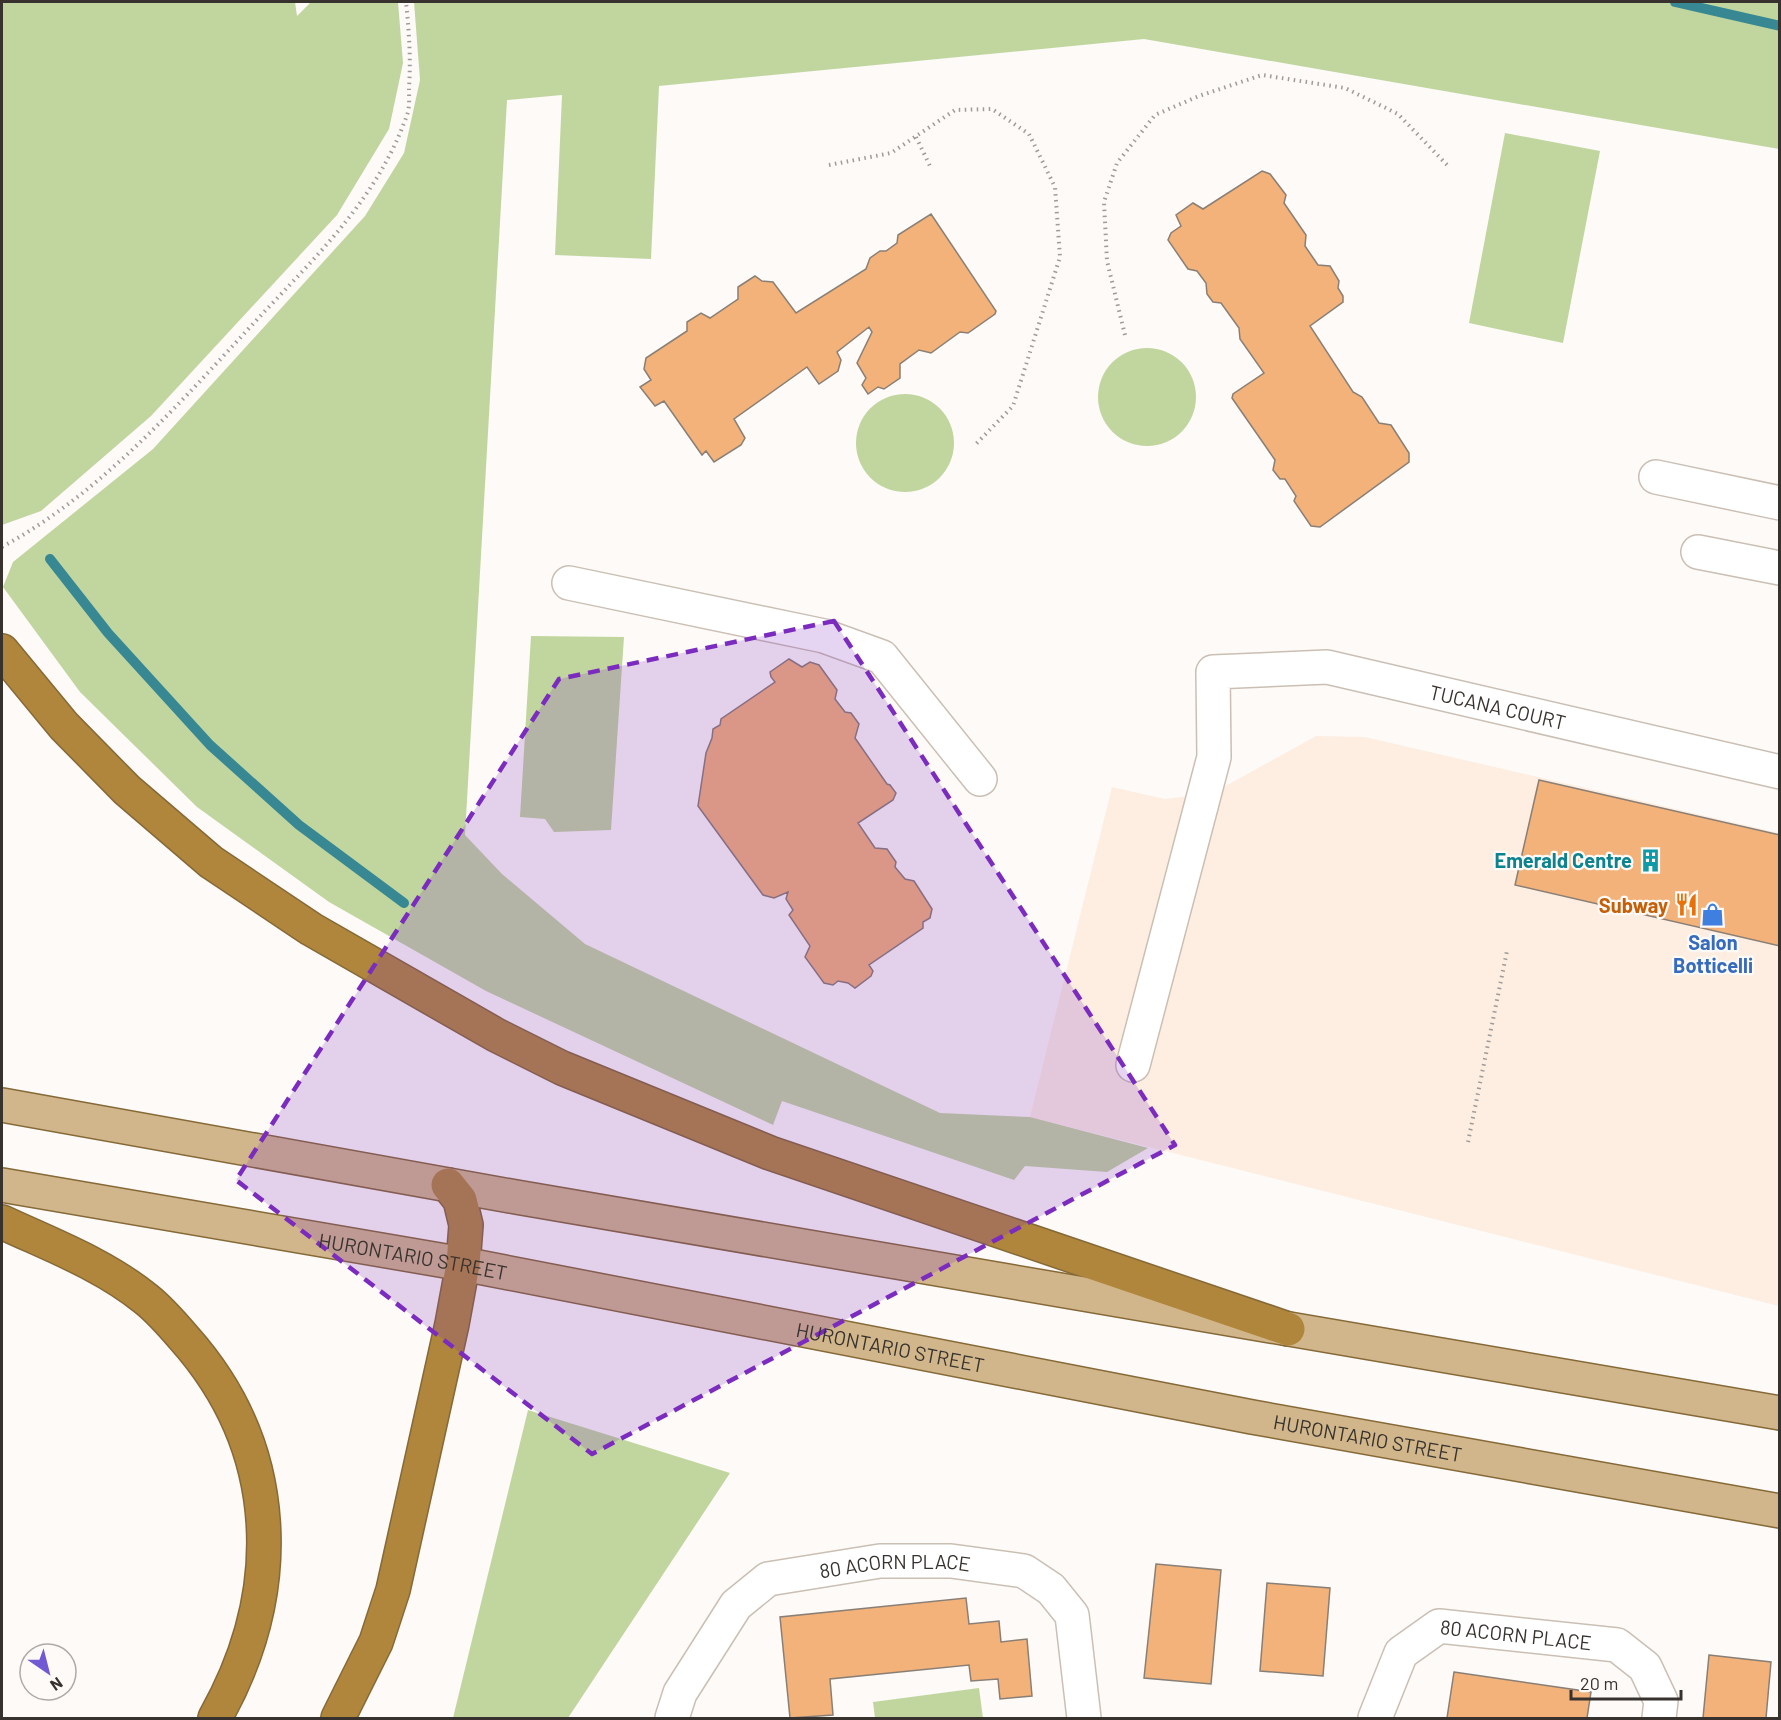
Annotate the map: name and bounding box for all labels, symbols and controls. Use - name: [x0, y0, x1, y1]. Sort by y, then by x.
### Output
- street label: TUCANA COURT: [1427, 679, 1568, 734]
- building icon: Emerald Centre: [1637, 847, 1663, 873]
- place label: Emerald Centre: [1495, 848, 1632, 872]
- restaurant icon: Subway: [1673, 892, 1699, 918]
- place label: Subway: [1599, 893, 1668, 917]
- shop icon: Salon Botticelli: [1700, 901, 1726, 927]
- place label: Salon Botticelli: [1673, 930, 1753, 977]
- street label: HURONTARIO STREET: [317, 1227, 509, 1284]
- street label: HURONTARIO STREET: [794, 1317, 986, 1377]
- street label: HURONTARIO STREET: [1272, 1409, 1464, 1466]
- street label: 80 ACORN PLACE: [818, 1549, 972, 1583]
- street label: 80 ACORN PLACE: [1439, 1614, 1593, 1654]
- north arrow: [18, 1642, 78, 1702]
- scale bar: [1571, 1663, 1680, 1701]
- text: 20 m: [1580, 1672, 1618, 1694]
- text: N: [47, 1674, 67, 1696]

